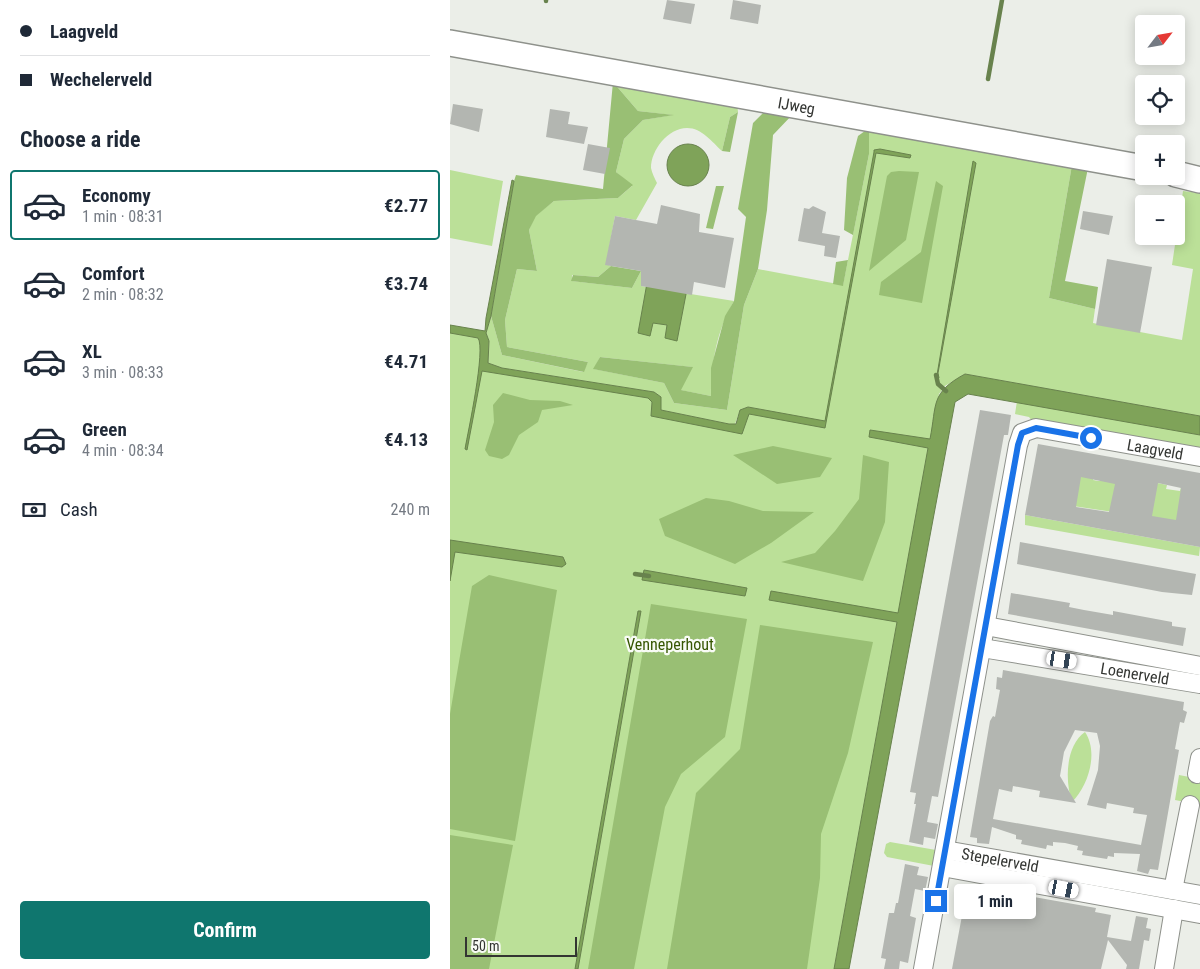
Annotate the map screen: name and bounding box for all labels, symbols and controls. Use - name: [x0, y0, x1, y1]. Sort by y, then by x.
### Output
- north arrow: [1135, 15, 1185, 65]
- map controls: [1135, 15, 1185, 245]
- text: Laagveld: [50, 20, 118, 43]
- text: Wechelerveld: [50, 68, 152, 91]
- button: locate: [1135, 75, 1185, 125]
- street label: IJweg: [776, 93, 817, 118]
- text: Choose a ride: [20, 127, 141, 152]
- button: +: [1135, 135, 1185, 185]
- icon: car: [22, 183, 67, 228]
- text: Economy: [82, 184, 151, 207]
- text: €2.77: [384, 194, 428, 217]
- button: −: [1135, 195, 1185, 245]
- text: 1 min · 08:31: [82, 207, 164, 226]
- icon: car: [22, 261, 67, 306]
- text: Comfort: [82, 262, 145, 285]
- text: €3.74: [384, 272, 428, 295]
- text: 2 min · 08:32: [82, 285, 164, 304]
- icon: car: [22, 339, 67, 384]
- text: XL: [82, 340, 102, 363]
- text: €4.71: [384, 350, 428, 373]
- text: 3 min · 08:33: [82, 363, 164, 382]
- icon: car: [22, 417, 67, 462]
- text: Green: [82, 418, 127, 441]
- route start: [1080, 427, 1102, 449]
- text: €4.13: [384, 428, 428, 451]
- street label: Laagveld: [1126, 435, 1185, 463]
- text: 4 min · 08:34: [82, 441, 164, 460]
- icon: cash: [20, 496, 48, 524]
- text: Cash: [60, 498, 98, 521]
- text: 240 m: [391, 500, 430, 519]
- park label: Venneperhout: [626, 635, 714, 654]
- car: [1046, 650, 1077, 670]
- street label: Loenerveld: [1099, 658, 1171, 688]
- street label: Stepelerveld: [960, 844, 1040, 876]
- car: [1047, 879, 1080, 899]
- callout: 1 min: [954, 884, 1036, 918]
- route end: [925, 890, 947, 912]
- text: 1 min: [977, 892, 1013, 911]
- button: Confirm: [20, 901, 430, 959]
- scale bar: [465, 934, 578, 957]
- text: 50 m: [472, 938, 500, 954]

